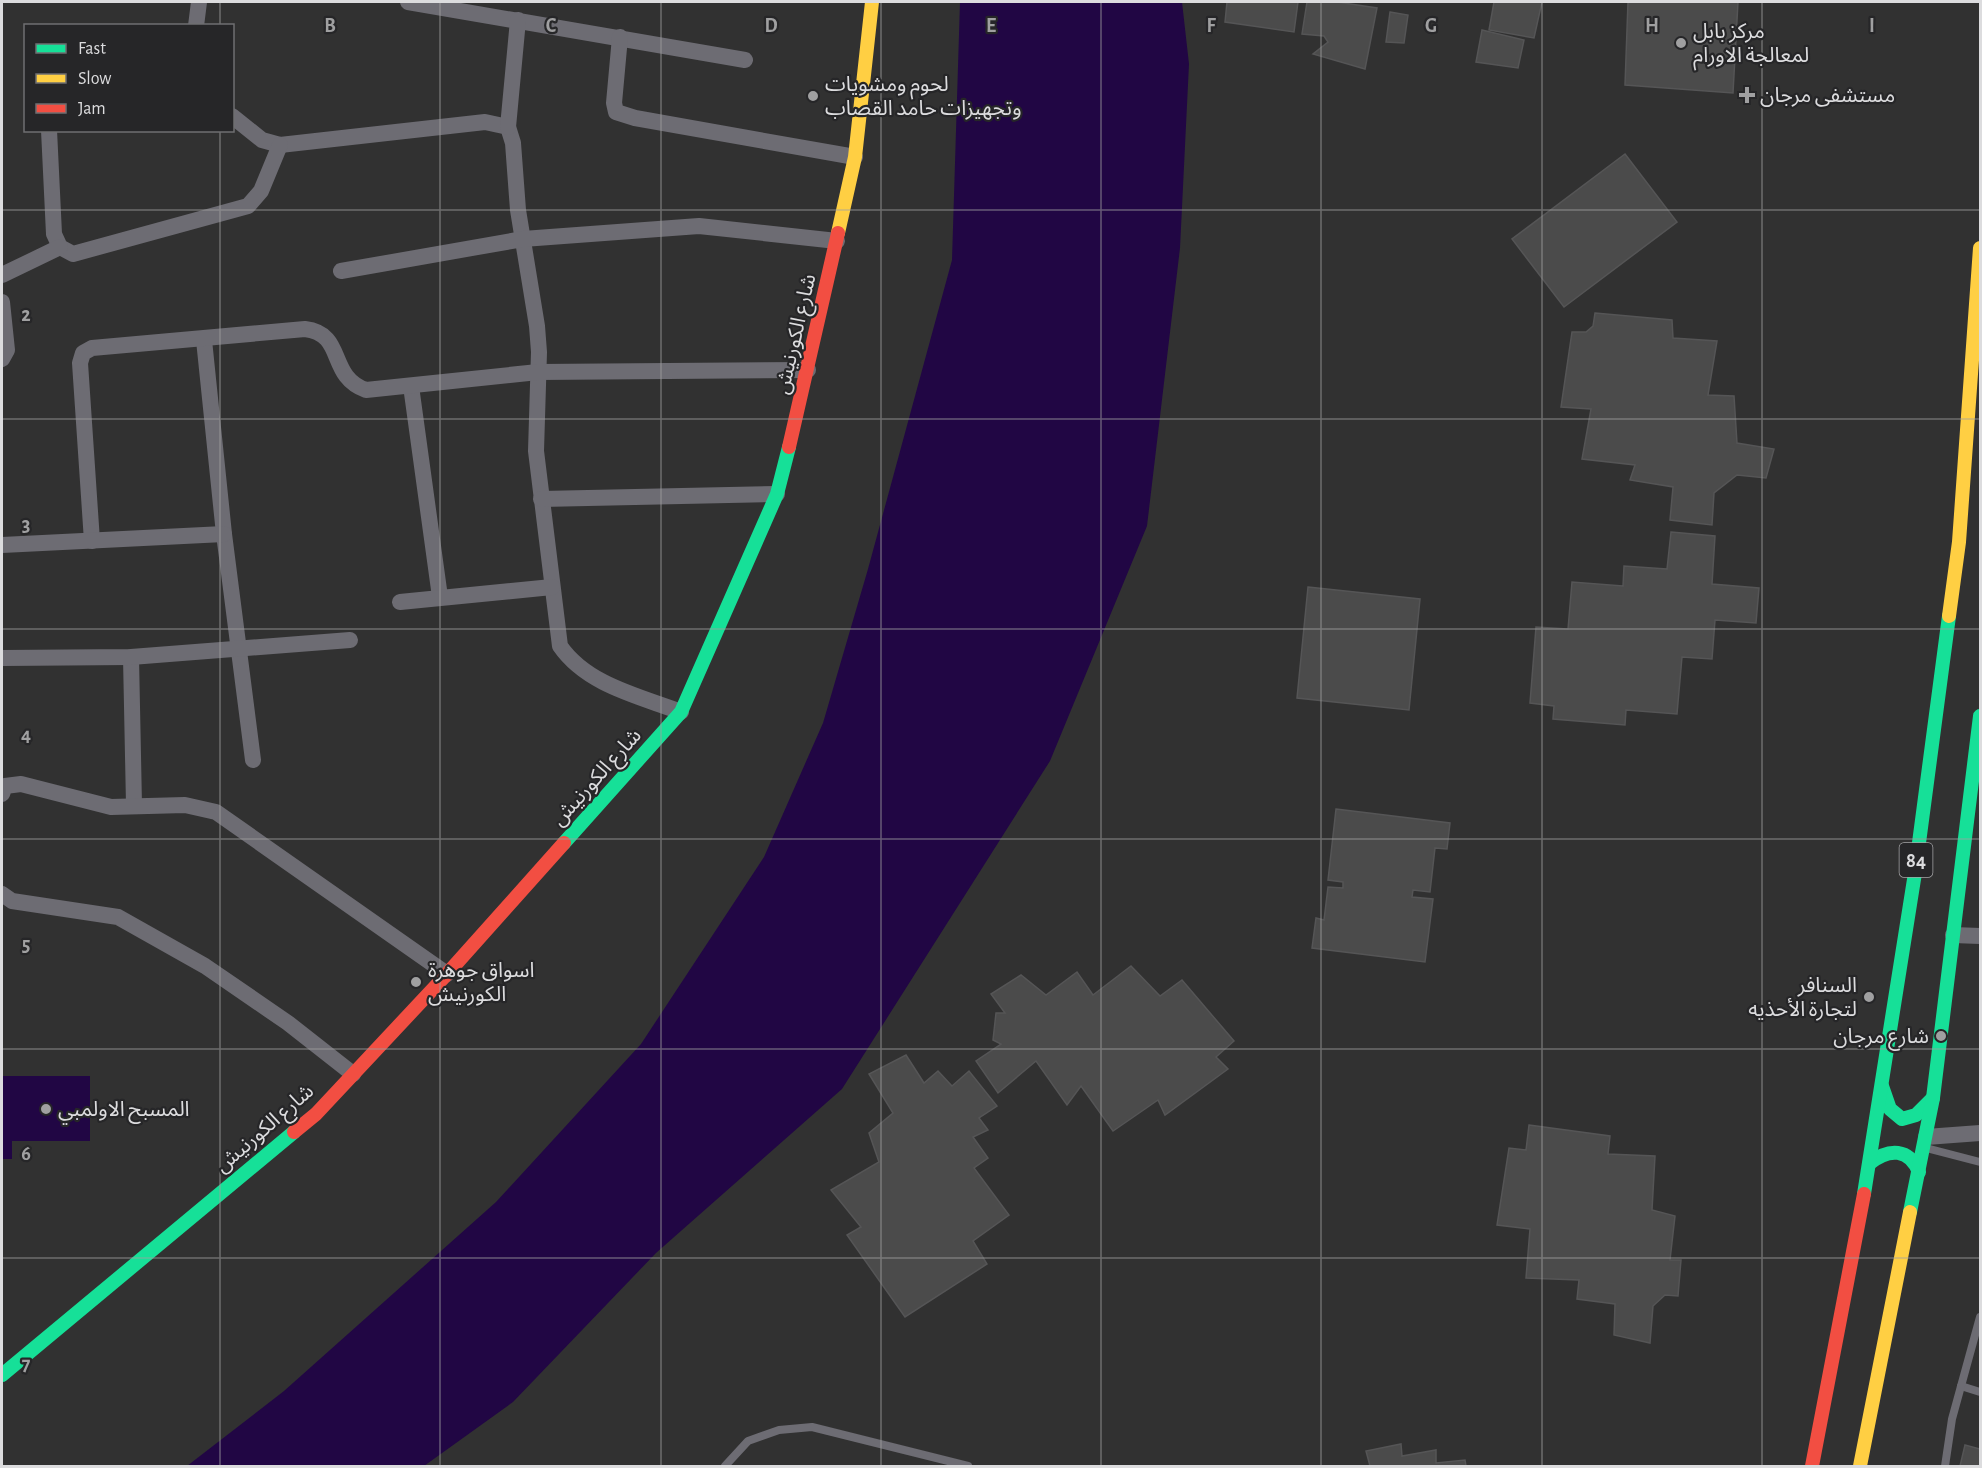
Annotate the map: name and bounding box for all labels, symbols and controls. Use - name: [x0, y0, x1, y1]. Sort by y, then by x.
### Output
- text: B: [324, 16, 336, 36]
- text: C: [546, 16, 557, 36]
- text: D: [764, 16, 778, 36]
- text: E: [986, 16, 996, 36]
- text: F: [1206, 16, 1216, 36]
- text: G: [1425, 16, 1437, 36]
- text: H: [1645, 16, 1659, 36]
- text: I: [1869, 16, 1875, 36]
- place label: مركز بابل لمعالجة الاورام: [1693, 21, 1809, 71]
- legend: [24, 24, 234, 132]
- marker: مركز بابل لمعالجة الاورام: [1674, 36, 1688, 50]
- text: Fast: [78, 40, 106, 58]
- text: Slow: [78, 70, 111, 88]
- place label: لحوم ومشويات وتجهيزات حامد القصاب: [825, 74, 1022, 120]
- place label: مستشفى مرجان: [1760, 85, 1895, 107]
- marker: مستشفى مرجان: [1738, 86, 1756, 104]
- marker: لحوم ومشويات وتجهيزات حامد القصاب: [806, 89, 820, 103]
- text: Jam: [78, 100, 106, 118]
- street label: شارع الكورنيش: [771, 272, 823, 397]
- text: 2: [21, 305, 31, 325]
- text: 3: [22, 515, 30, 535]
- text: 4: [21, 725, 31, 745]
- street label: شارع الكورنيش: [548, 725, 648, 833]
- road number: 84: [1900, 843, 1932, 877]
- text: 5: [22, 935, 30, 955]
- place label: اسواق جوهرة الكورنيش: [428, 960, 534, 1006]
- marker: اسواق جوهرة الكورنيش: [409, 975, 423, 989]
- place label: السنافر لتجارة الأحذيه: [1748, 975, 1857, 1021]
- marker: السنافر لتجارة الأحذيه: [1862, 990, 1876, 1004]
- place label: شارع مرجان: [1833, 1026, 1929, 1051]
- marker: شارع مرجان: [1934, 1029, 1948, 1043]
- street label: شارع الكورنيش: [211, 1080, 320, 1180]
- place label: المسبح الاولمبي: [58, 1099, 190, 1125]
- marker: المسبح الاولمبي: [39, 1102, 53, 1116]
- text: 6: [21, 1144, 31, 1164]
- text: 7: [22, 1354, 31, 1374]

